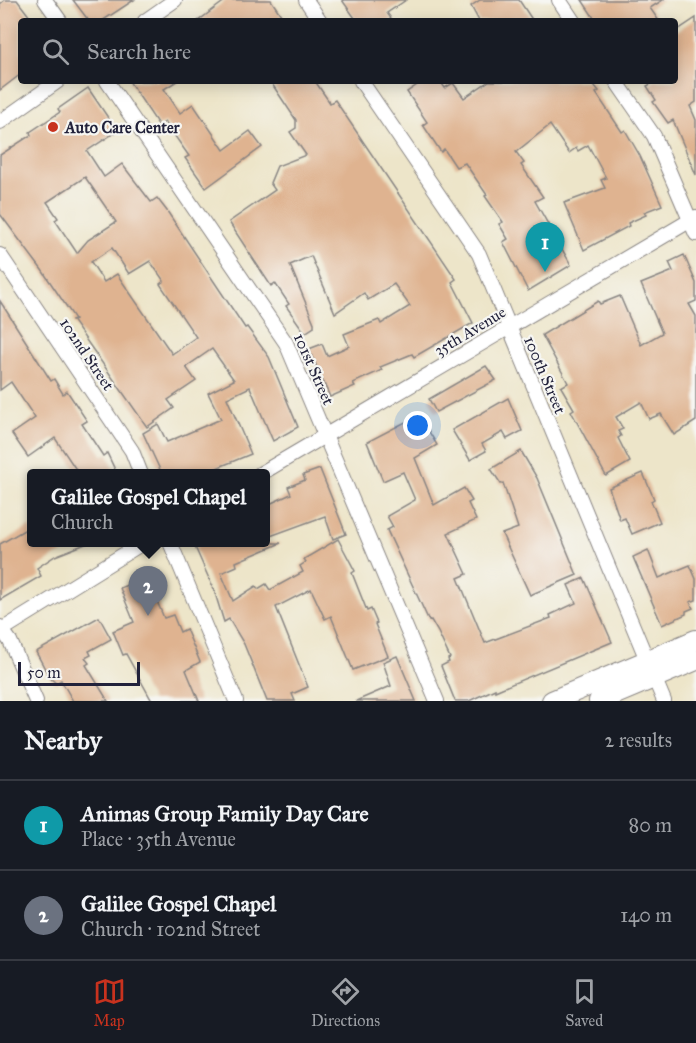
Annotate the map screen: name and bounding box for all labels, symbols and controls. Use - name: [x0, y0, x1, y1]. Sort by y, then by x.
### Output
- search box: [18, 18, 678, 84]
- icon: search: [39, 35, 72, 68]
- text: Search here: [87, 38, 191, 65]
- place label: Auto Care Center: [64, 118, 181, 137]
- marker: Auto Care Center: [46, 120, 60, 134]
- pin: 1: [526, 222, 564, 272]
- street label: 35th Avenue: [431, 302, 509, 360]
- street label: 102nd Street: [56, 314, 118, 394]
- street label: 101st Street: [290, 330, 338, 408]
- street label: 100th Street: [520, 333, 570, 417]
- your location: [403, 411, 432, 440]
- popup: [27, 469, 270, 547]
- text: Galilee Gospel Chapel: [51, 483, 246, 510]
- text: Church: [51, 510, 113, 534]
- pin: 2: [128, 566, 168, 616]
- scale bar: [18, 659, 140, 686]
- text: 50 m: [27, 663, 61, 682]
- text: Nearby: [24, 724, 102, 756]
- text: 2 results: [604, 728, 672, 752]
- text: Animas Group Family Day Care: [81, 800, 369, 827]
- text: 1: [40, 813, 47, 837]
- text: 80 m: [629, 813, 672, 837]
- text: Place · 35th Avenue: [81, 827, 236, 851]
- text: Galilee Gospel Chapel: [81, 890, 276, 917]
- text: 2: [39, 903, 48, 927]
- text: 140 m: [620, 903, 672, 927]
- text: Church · 102nd Street: [81, 917, 260, 941]
- tab: Map: [93, 975, 126, 1030]
- tab: Directions: [311, 975, 380, 1030]
- tab: Saved: [565, 975, 603, 1030]

